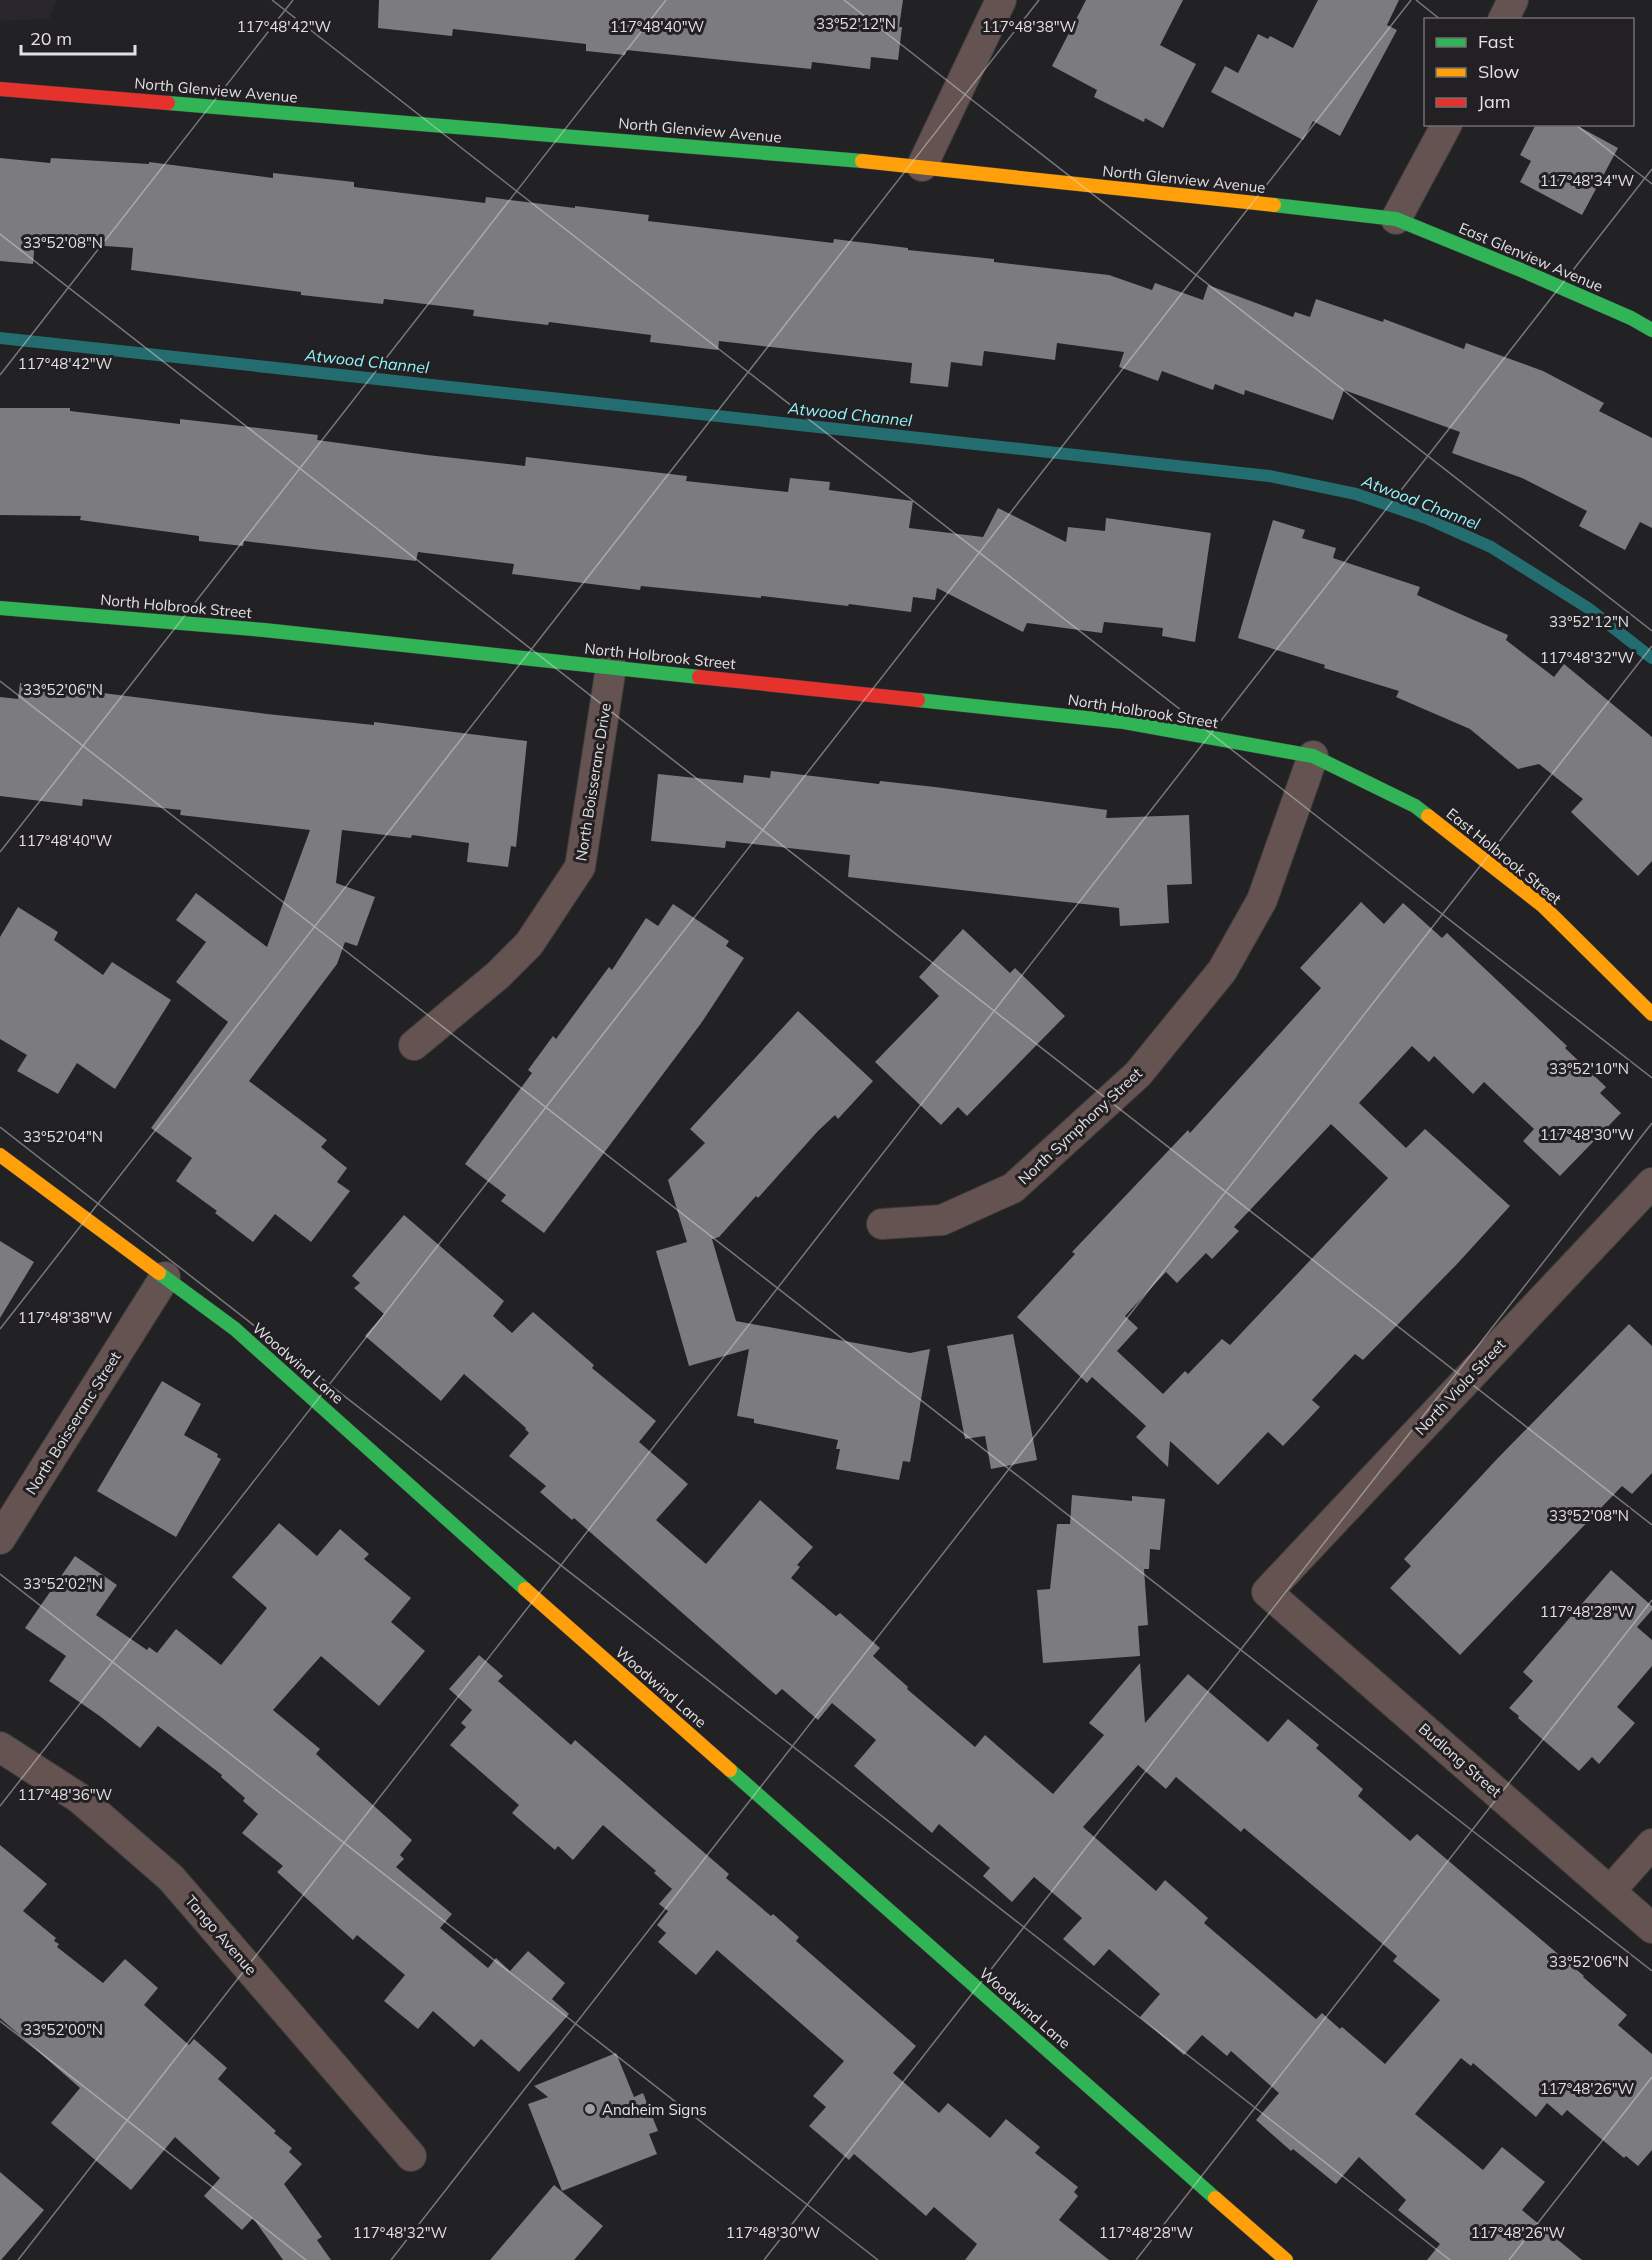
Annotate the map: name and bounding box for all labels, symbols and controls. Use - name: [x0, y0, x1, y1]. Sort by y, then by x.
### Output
- text: 33°52'12"N: [816, 14, 896, 33]
- text: 117°48'42"W: [237, 17, 332, 36]
- text: 117°48'40"W: [610, 17, 705, 36]
- text: 117°48'38"W: [982, 17, 1077, 36]
- scale bar: [21, 18, 135, 56]
- legend: [1424, 18, 1634, 126]
- text: 20 m: [30, 27, 72, 50]
- text: Fast: [1478, 30, 1514, 53]
- text: Slow: [1478, 60, 1520, 83]
- street label: North Glenview Avenue: [134, 73, 298, 107]
- text: Jam: [1478, 90, 1511, 113]
- street label: North Glenview Avenue: [618, 113, 782, 147]
- street label: North Glenview Avenue: [1102, 161, 1266, 197]
- text: 117°48'34"W: [1540, 171, 1635, 190]
- street label: East Glenview Avenue: [1456, 218, 1606, 296]
- text: 33°52'08"N: [23, 233, 103, 252]
- water label: Atwood Channel: [303, 344, 430, 377]
- text: 117°48'42"W: [18, 354, 113, 373]
- water label: Atwood Channel: [786, 397, 913, 430]
- water label: Atwood Channel: [1358, 470, 1483, 534]
- street label: North Holbrook Street: [100, 590, 252, 622]
- text: 33°52'12"N: [1549, 612, 1629, 631]
- street label: North Holbrook Street: [584, 639, 736, 673]
- text: 117°48'32"W: [1540, 648, 1635, 667]
- text: 33°52'06"N: [23, 680, 103, 699]
- street label: North Holbrook Street: [1067, 690, 1219, 732]
- street label: North Boisseranc Drive: [571, 702, 615, 862]
- street label: East Holbrook Street: [1443, 804, 1565, 908]
- text: 117°48'40"W: [18, 831, 113, 850]
- text: 33°52'10"N: [1549, 1059, 1629, 1078]
- street label: North Symphony Street: [1014, 1064, 1146, 1188]
- text: 117°48'30"W: [1540, 1125, 1635, 1144]
- text: 33°52'04"N: [23, 1127, 103, 1146]
- text: 117°48'38"W: [18, 1308, 113, 1327]
- street label: Woodwind Lane: [249, 1318, 347, 1408]
- street label: North Viola Street: [1411, 1335, 1509, 1439]
- street label: North Boisseranc Street: [21, 1348, 125, 1498]
- text: 33°52'08"N: [1549, 1506, 1629, 1525]
- text: 33°52'02"N: [23, 1574, 103, 1593]
- text: 117°48'28"W: [1540, 1602, 1635, 1621]
- street label: Woodwind Lane: [612, 1642, 710, 1732]
- street label: Budlong Street: [1415, 1719, 1505, 1801]
- text: 117°48'36"W: [18, 1785, 113, 1804]
- street label: Tango Avenue: [181, 1891, 261, 1979]
- text: 33°52'06"N: [1549, 1952, 1629, 1971]
- street label: Woodwind Lane: [976, 1963, 1074, 2053]
- text: 33°52'00"N: [23, 2020, 103, 2039]
- text: 117°48'26"W: [1540, 2079, 1635, 2098]
- place label: Anaheim Signs: [602, 2100, 707, 2119]
- marker: Anaheim Signs: [583, 2102, 597, 2116]
- text: 117°48'32"W: [353, 2223, 448, 2242]
- text: 117°48'30"W: [726, 2223, 821, 2242]
- text: 117°48'28"W: [1099, 2223, 1194, 2242]
- text: 117°48'26"W: [1471, 2223, 1566, 2242]

